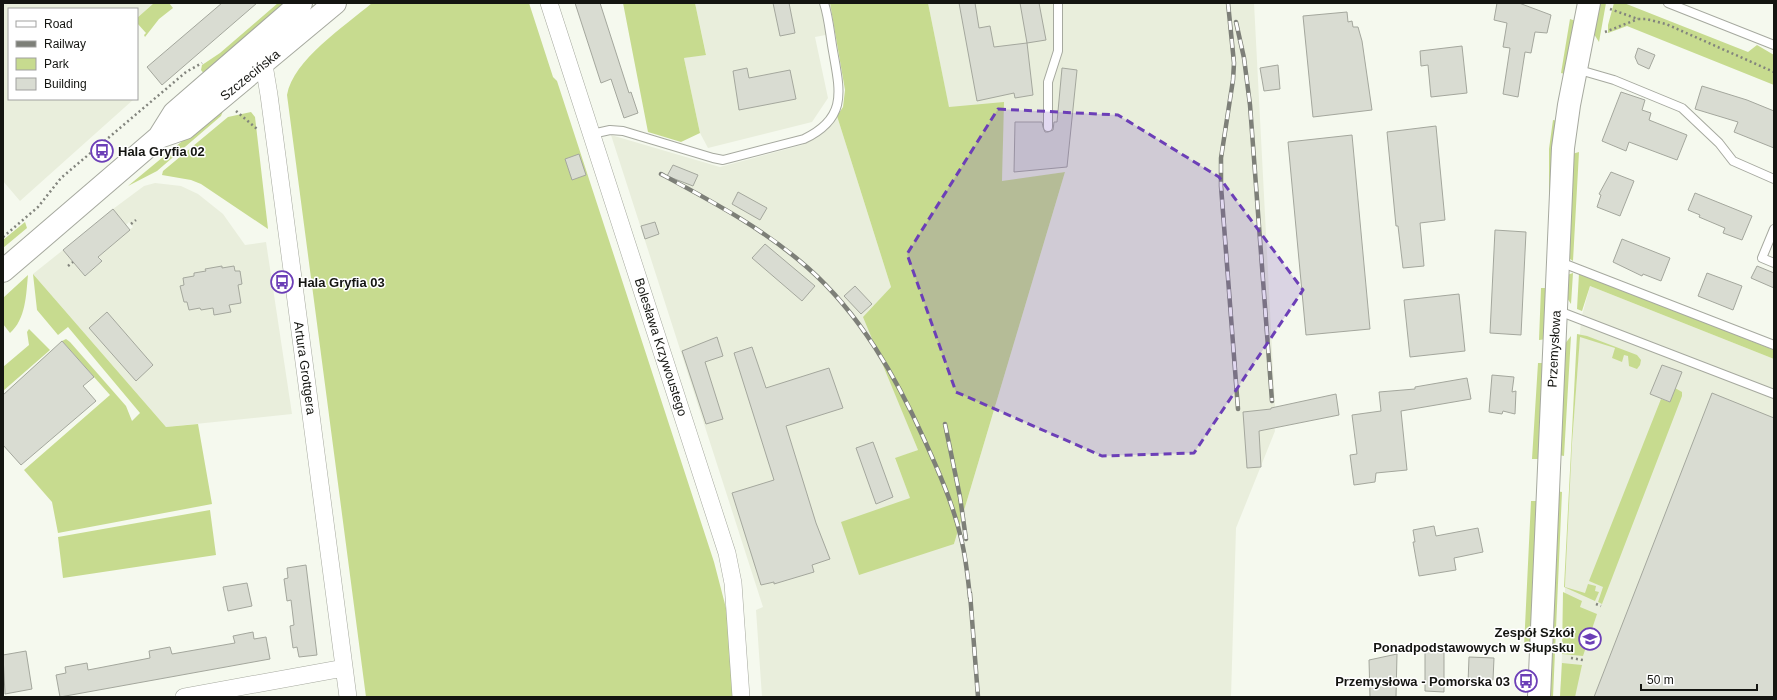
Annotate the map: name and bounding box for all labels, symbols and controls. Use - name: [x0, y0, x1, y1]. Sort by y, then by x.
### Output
- legend: [8, 8, 138, 100]
- text: Road: [44, 17, 73, 31]
- text: Railway: [44, 37, 86, 51]
- street label: Szczecińska: [217, 46, 283, 104]
- text: Park: [44, 57, 70, 71]
- text: Building: [44, 77, 87, 91]
- bus stop icon: Hala Gryfia 02: [89, 138, 115, 164]
- place label: Hala Gryfia 02: [118, 144, 205, 159]
- bus stop icon: Hala Gryfia 03: [269, 269, 295, 295]
- place label: Hala Gryfia 03: [298, 275, 385, 290]
- street label: Bolesława Krzywoustego: [632, 276, 690, 418]
- street label: Przemysłowa: [1544, 309, 1564, 388]
- street label: Artura Grottgera: [291, 320, 319, 416]
- place label: Zespół Szkół Ponadpodstawowych w Słupsku: [1373, 625, 1574, 655]
- school or university icon: Zespół Szkół Ponadpodstawowych w Słupsku: [1577, 626, 1603, 652]
- scale bar: [1641, 666, 1757, 692]
- bus stop icon: Przemysłowa - Pomorska 03: [1513, 668, 1539, 694]
- text: 50 m: [1647, 673, 1674, 687]
- place label: Przemysłowa - Pomorska 03: [1335, 674, 1510, 689]

